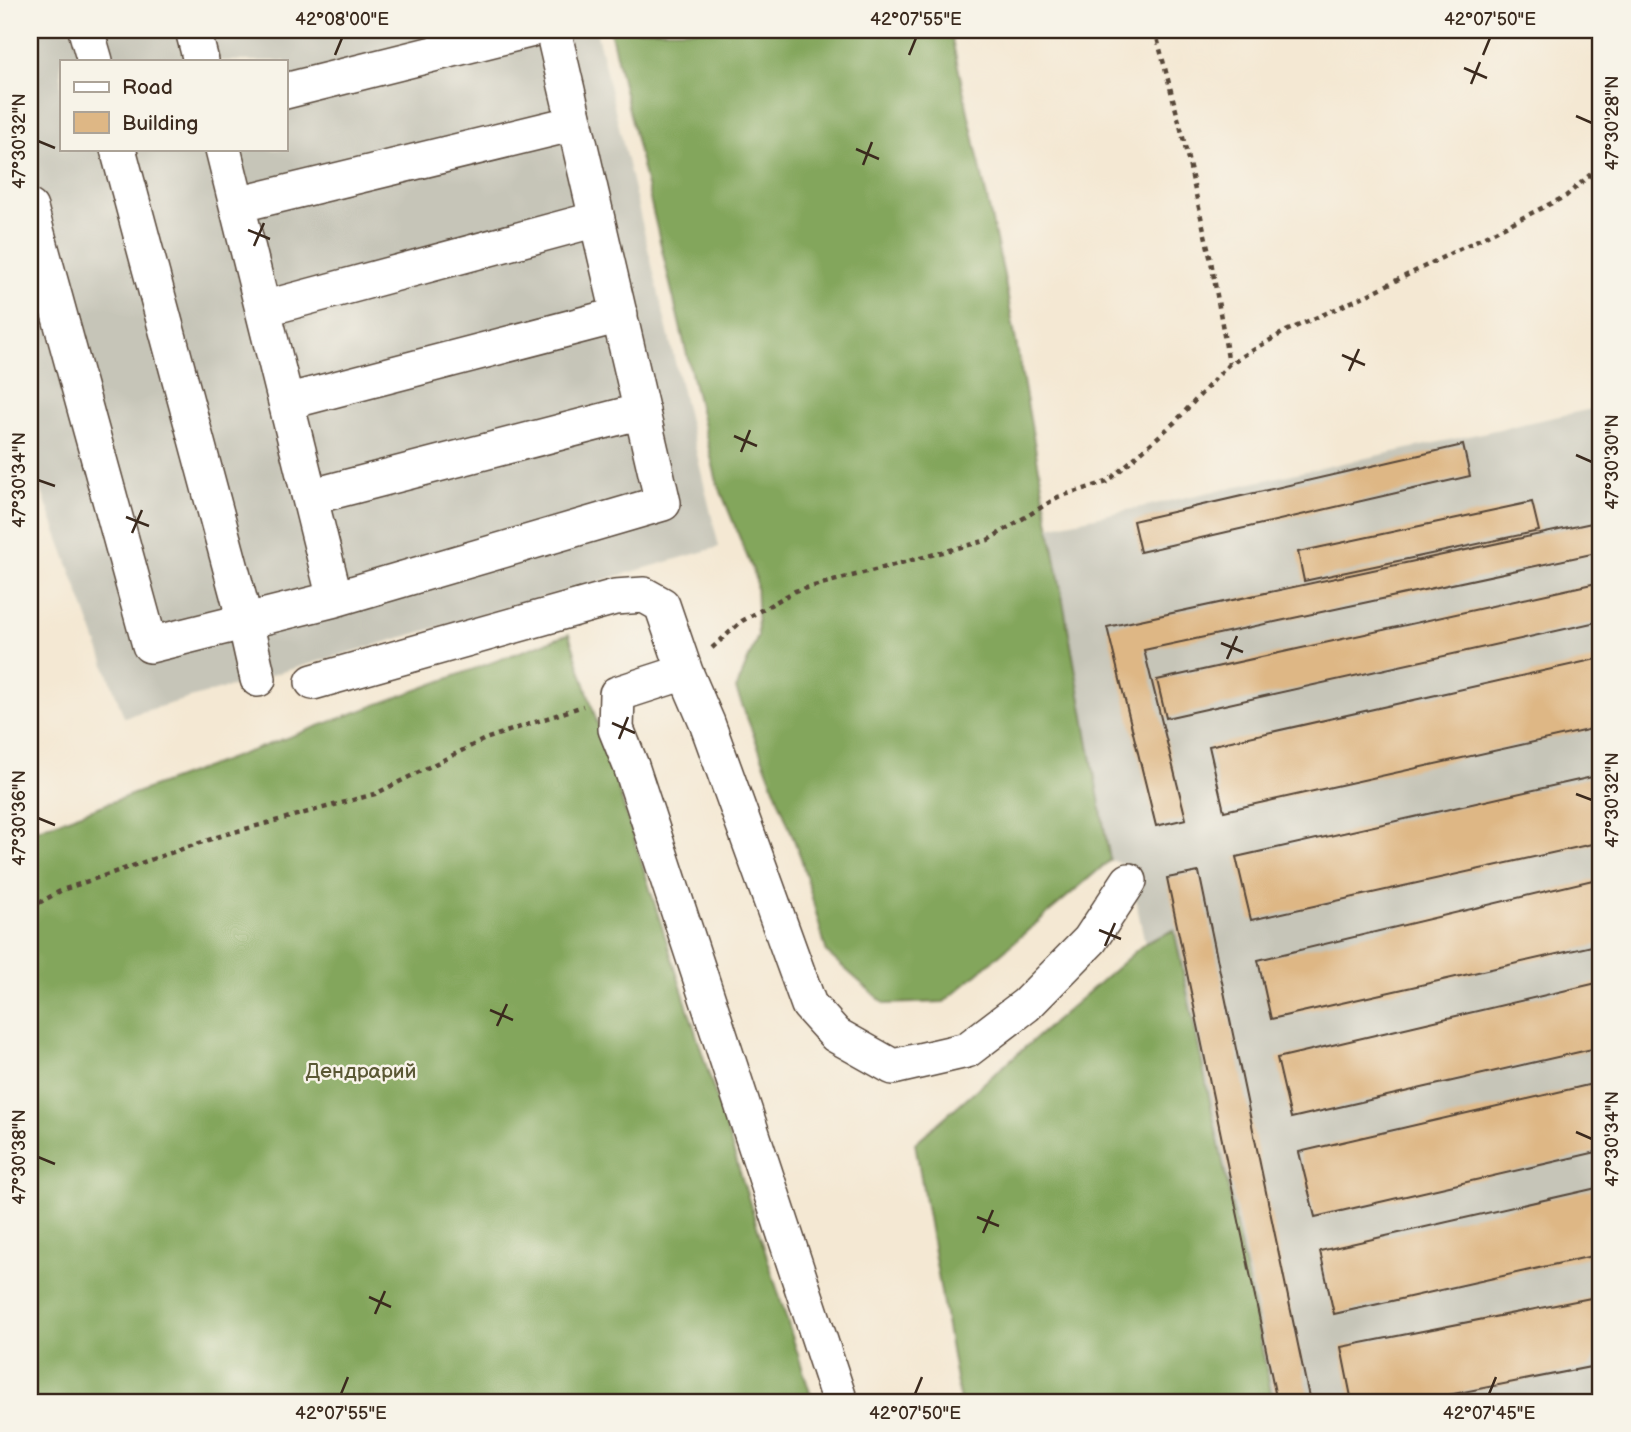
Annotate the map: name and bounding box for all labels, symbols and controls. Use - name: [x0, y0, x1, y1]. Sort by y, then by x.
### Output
- text: 42°08'00"E: [295, 9, 389, 30]
- text: 42°07'55"E: [870, 9, 962, 30]
- text: 42°07'50"E: [1444, 9, 1536, 30]
- legend: [60, 60, 287, 150]
- text: Road: [122, 75, 173, 100]
- text: 47°30'28"N: [1602, 75, 1623, 171]
- text: 47°30'32"N: [9, 93, 30, 189]
- text: Building: [122, 111, 198, 136]
- text: 47°30'30"N: [1602, 414, 1623, 510]
- text: 47°30'34"N: [9, 432, 30, 528]
- text: 47°30'32"N: [1602, 752, 1623, 848]
- text: 47°30'36"N: [9, 770, 30, 866]
- park label: Дендрарий: [305, 1059, 417, 1084]
- text: 47°30'34"N: [1602, 1091, 1623, 1187]
- text: 47°30'38"N: [9, 1109, 30, 1205]
- text: 42°07'55"E: [295, 1403, 387, 1424]
- text: 42°07'50"E: [869, 1403, 961, 1424]
- text: 42°07'45"E: [1443, 1403, 1535, 1424]

